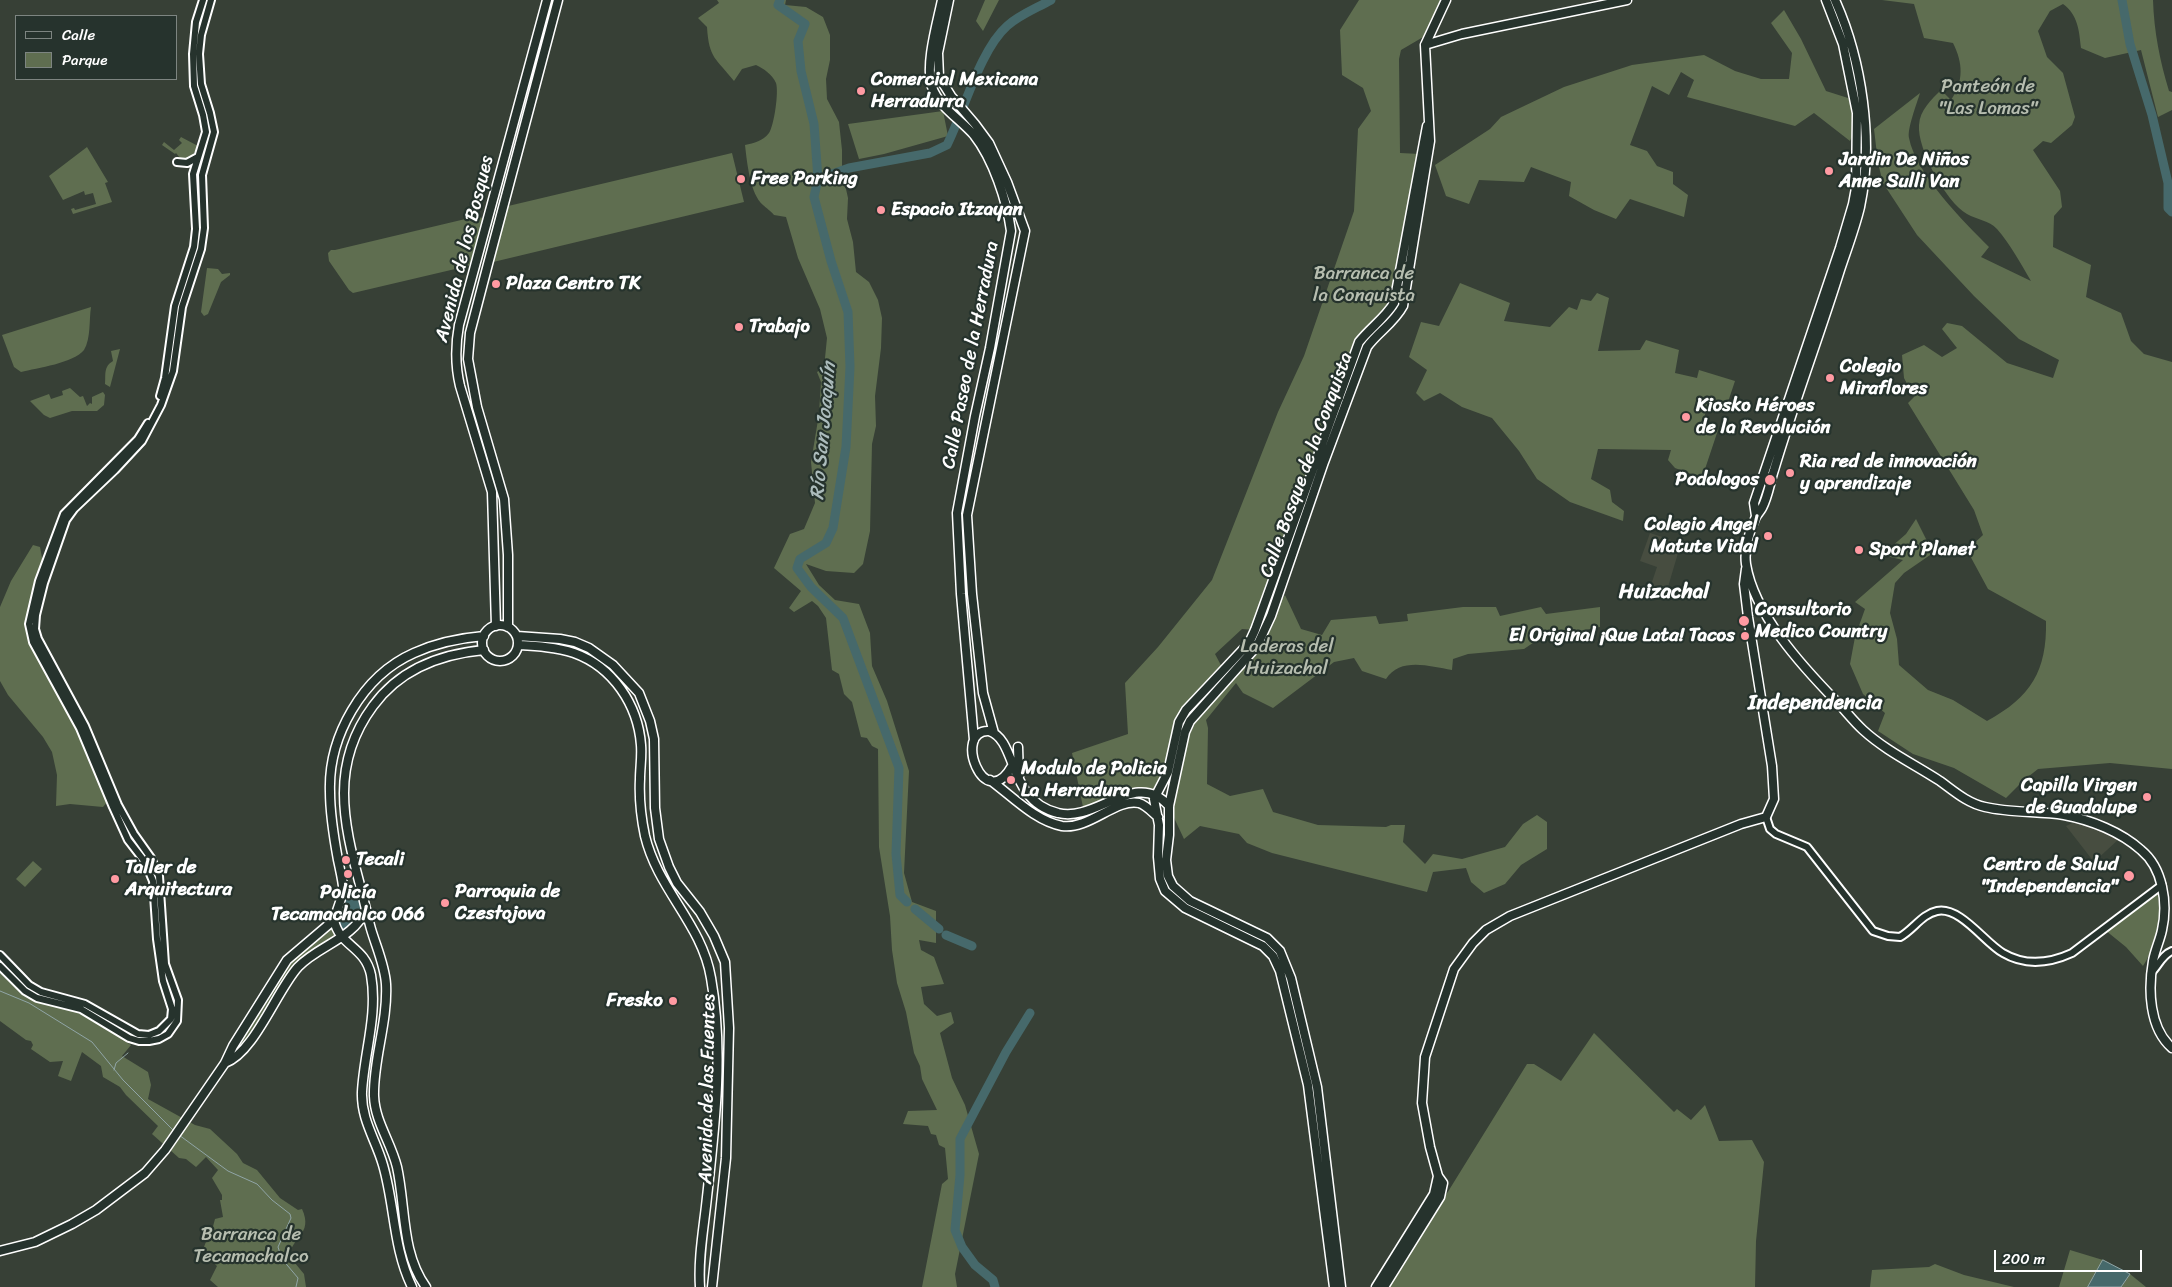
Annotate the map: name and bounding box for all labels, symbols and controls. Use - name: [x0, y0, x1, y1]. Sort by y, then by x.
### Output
- legend: [15, 15, 178, 80]
- text: Calle: [62, 22, 95, 48]
- text: Parque: [62, 47, 107, 73]
- place label: Comercial Mexicana Herradurra: [871, 69, 1038, 113]
- park label: Panteón de "Las Lomas": [1939, 76, 2037, 120]
- marker: Comercial Mexicana Herradurra: [855, 85, 867, 97]
- place label: Jardin De Niños Anne Sulli Van: [1839, 149, 1969, 193]
- street label: Avenida de los Bosques: [431, 153, 499, 345]
- marker: Jardin De Niños Anne Sulli Van: [1823, 165, 1835, 177]
- place label: Free Parking: [751, 168, 858, 190]
- marker: Free Parking: [735, 173, 747, 185]
- place label: Espacio Itzayan: [891, 199, 1023, 221]
- marker: Espacio Itzayan: [875, 204, 887, 216]
- street label: Calle Paseo de la Herradura: [938, 239, 1004, 471]
- park label: Barranca de la Conquista: [1313, 263, 1415, 307]
- place label: Plaza Centro TK: [506, 273, 641, 295]
- marker: Plaza Centro TK: [490, 278, 502, 290]
- place label: Trabajo: [749, 316, 810, 338]
- marker: Trabajo: [733, 321, 745, 333]
- street label: Calle Bosque de la Conquista: [1256, 350, 1358, 580]
- place label: Colegio Miraflores: [1840, 356, 1927, 400]
- water label: Río San Joaquín: [806, 361, 842, 501]
- marker: Colegio Miraflores: [1824, 372, 1836, 384]
- place label: Kiosko Héroes de la Revolución: [1696, 395, 1831, 439]
- marker: Kiosko Héroes de la Revolución: [1680, 411, 1692, 423]
- place label: Ria red de innovación y aprendizaje: [1800, 451, 1977, 495]
- marker: Ria red de innovación y aprendizaje: [1784, 467, 1796, 479]
- place label: Podologos: [1675, 469, 1759, 491]
- marker: Podologos: [1763, 473, 1777, 487]
- place label: Colegio Angel Matute Vidal: [1644, 514, 1758, 558]
- marker: Colegio Angel Matute Vidal: [1762, 530, 1774, 542]
- place label: Sport Planet: [1869, 539, 1975, 561]
- marker: Sport Planet: [1853, 544, 1865, 556]
- district label: Huizachal: [1619, 580, 1709, 606]
- place label: Consultorio Medico Country: [1755, 599, 1887, 643]
- marker: Consultorio Medico Country: [1737, 614, 1751, 628]
- place label: El Original ¡Que Lata! Tacos: [1509, 625, 1735, 647]
- marker: El Original ¡Que Lata! Tacos: [1739, 630, 1751, 642]
- park label: Laderas del Huizachal: [1240, 636, 1334, 680]
- district label: Independencia: [1748, 691, 1882, 717]
- place label: Modulo de Policia La Herradura: [1021, 758, 1167, 802]
- marker: Modulo de Policia La Herradura: [1005, 774, 1017, 786]
- place label: Capilla Virgen de Guadalupe: [2021, 775, 2137, 819]
- marker: Capilla Virgen de Guadalupe: [2141, 791, 2153, 803]
- place label: Tecali: [356, 849, 404, 871]
- marker: Tecali: [340, 854, 352, 866]
- place label: Centro de Salud "Independencia": [1981, 854, 2118, 898]
- place label: Taller de Arquitectura: [125, 857, 232, 901]
- marker: Policía Tecamachalco 066: [342, 868, 354, 880]
- marker: Centro de Salud "Independencia": [2122, 869, 2136, 883]
- marker: Taller de Arquitectura: [109, 873, 121, 885]
- place label: Parroquia de Czestojova: [455, 881, 560, 925]
- place label: Policía Tecamachalco 066: [271, 882, 425, 926]
- marker: Parroquia de Czestojova: [439, 897, 451, 909]
- place label: Fresko: [607, 990, 663, 1012]
- street label: Avenida de las Fuentes: [695, 994, 721, 1184]
- marker: Fresko: [667, 995, 679, 1007]
- park label: Barranca de Tecamachalco: [193, 1224, 309, 1268]
- scale bar: [1997, 1240, 2144, 1272]
- text: 200 m: [2002, 1246, 2045, 1272]

